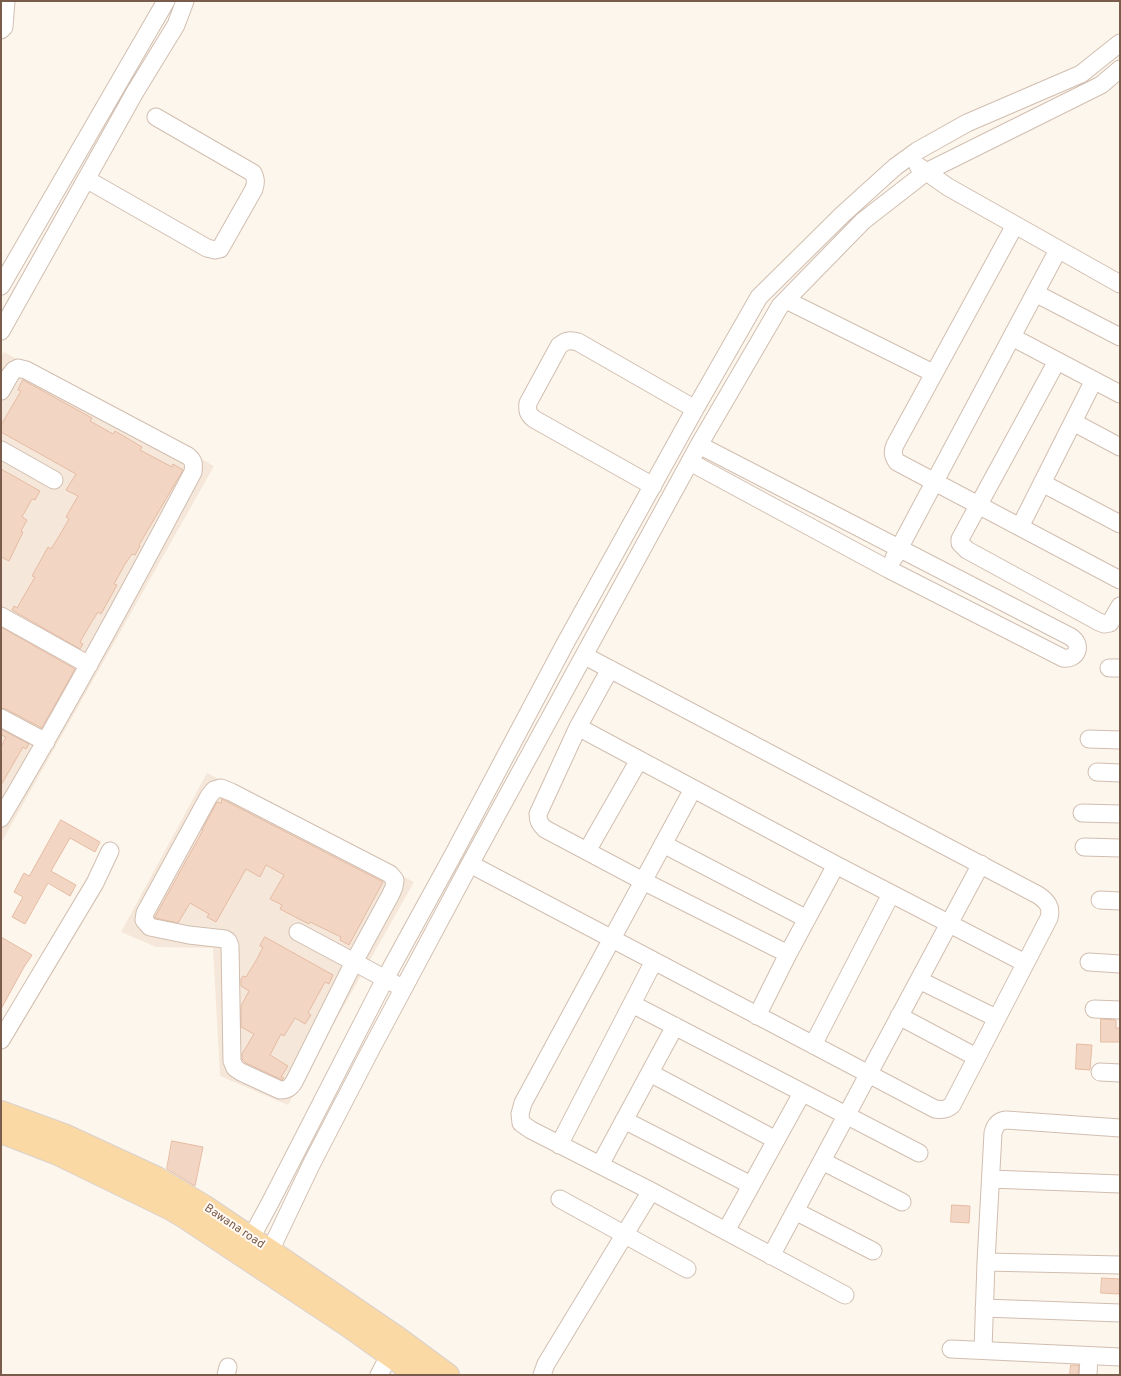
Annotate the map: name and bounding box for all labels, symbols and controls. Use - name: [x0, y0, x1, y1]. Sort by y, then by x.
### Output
- street label: Bawana road: [201, 1202, 267, 1252]

